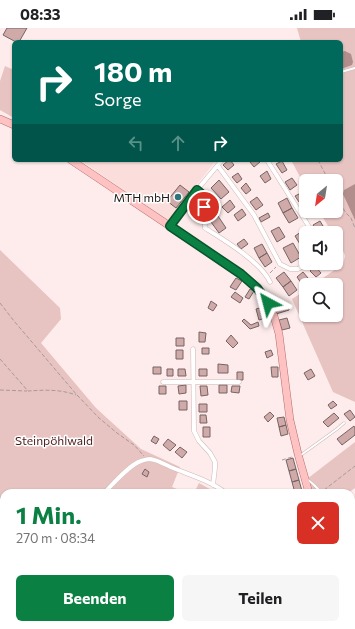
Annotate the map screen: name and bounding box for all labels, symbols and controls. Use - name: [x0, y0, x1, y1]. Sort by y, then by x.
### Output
- text: 08:33: [20, 5, 61, 23]
- text: 180 m: [94, 54, 172, 88]
- icon: right: [28, 56, 80, 108]
- text: Sorge: [94, 88, 142, 110]
- icon: left: [125, 132, 147, 154]
- icon: ahead: [167, 132, 189, 154]
- icon: right: [209, 132, 231, 154]
- north arrow: [299, 174, 343, 218]
- map controls: [299, 174, 343, 322]
- place label: MTH mbH: [113, 190, 170, 204]
- pin: [187, 190, 221, 224]
- marker: MTH mbH: [173, 192, 183, 202]
- icon: arrive: [193, 196, 215, 218]
- button: sound: [299, 226, 343, 270]
- button: search: [299, 278, 343, 322]
- position arrow: [247, 282, 289, 324]
- park label: Steinpöhlwald: [15, 433, 93, 447]
- text: 1 Min.: [16, 500, 82, 529]
- button: close: [297, 502, 339, 544]
- text: 270 m · 08:34: [16, 530, 95, 546]
- button: Beenden: [16, 575, 174, 621]
- button: Teilen: [182, 575, 339, 621]

